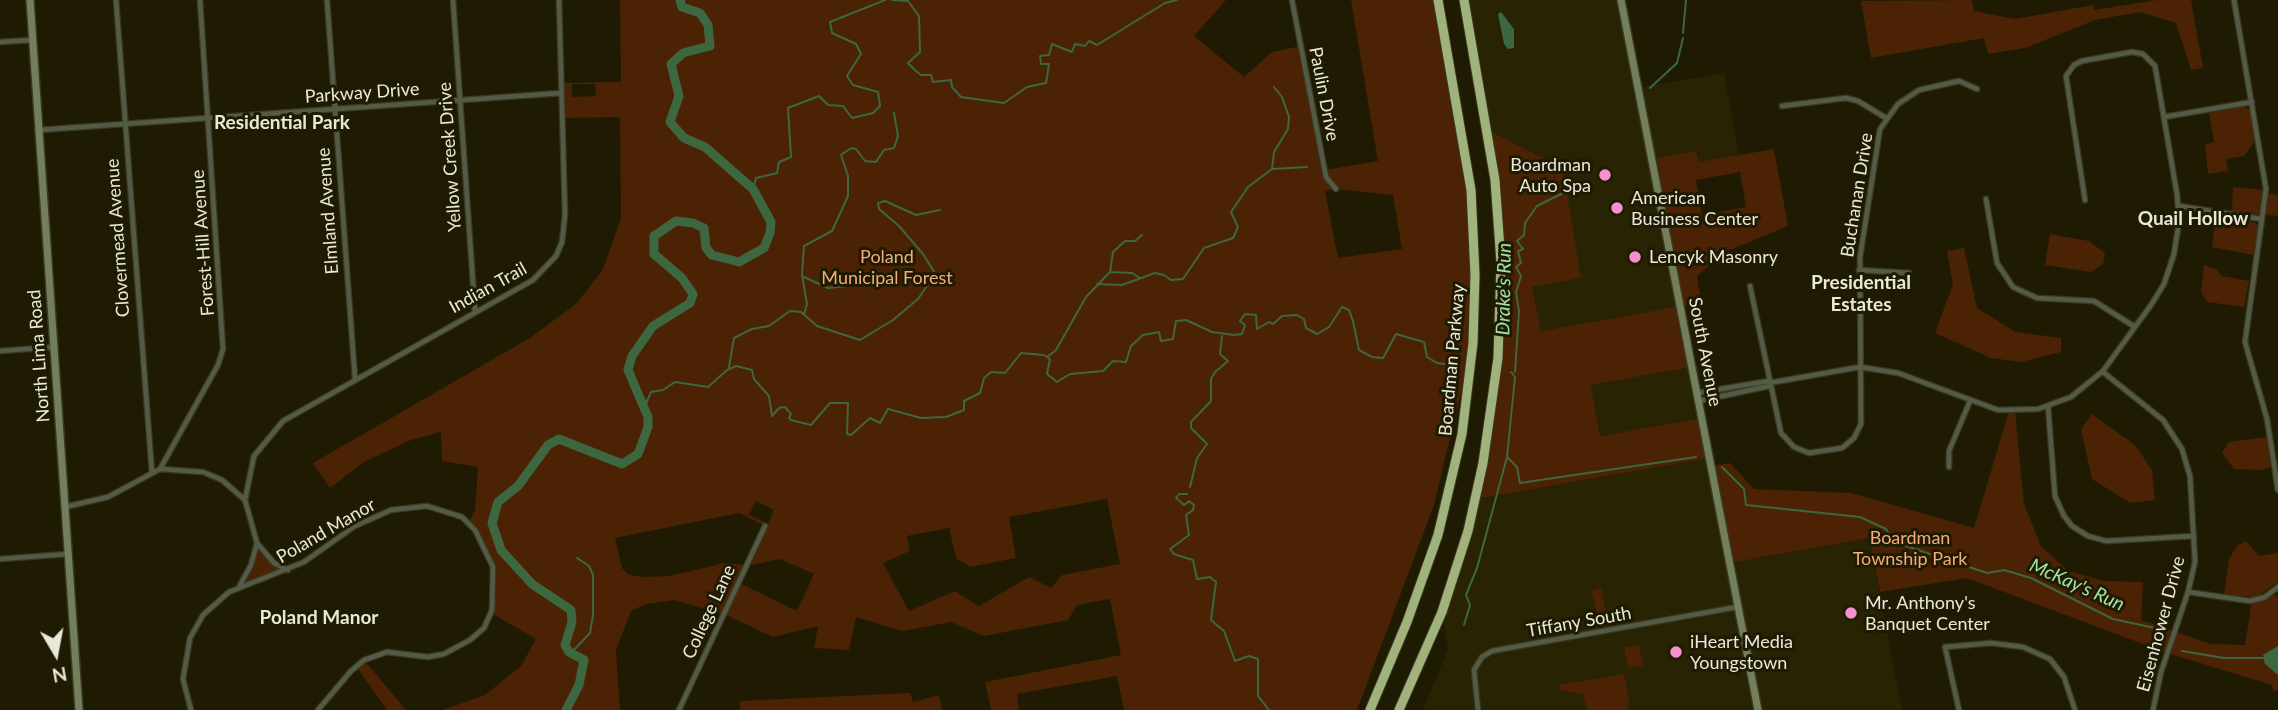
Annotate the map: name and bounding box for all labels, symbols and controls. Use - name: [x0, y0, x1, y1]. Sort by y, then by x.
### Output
- street label: Paulin Drive: [1304, 45, 1344, 143]
- street label: Parkway Drive: [304, 78, 420, 108]
- street label: Yellow Creek Drive: [434, 81, 466, 233]
- district label: Residential Park: [214, 112, 350, 134]
- street label: Buchanan Drive: [1837, 131, 1877, 259]
- street label: Elmland Avenue: [313, 147, 343, 275]
- place label: Boardman Auto Spa: [1510, 154, 1591, 196]
- street label: Clovermead Avenue: [102, 158, 134, 318]
- marker: Boardman Auto Spa: [1597, 167, 1613, 183]
- street label: Forest-Hill Avenue: [187, 169, 219, 317]
- place label: American Business Center: [1631, 187, 1758, 230]
- marker: American Business Center: [1609, 200, 1625, 216]
- district label: Quail Hollow: [2138, 208, 2248, 230]
- water label: Drake's Run: [1492, 243, 1516, 335]
- park label: Poland Municipal Forest: [821, 246, 953, 288]
- place label: Lencyk Masonry: [1649, 246, 1778, 268]
- marker: Lencyk Masonry: [1627, 249, 1643, 265]
- street label: Indian Trail: [445, 258, 531, 318]
- district label: Presidential Estates: [1811, 272, 1911, 316]
- street label: Boardman Parkway: [1435, 283, 1469, 437]
- street label: North Lima Road: [24, 289, 54, 423]
- street label: South Avenue: [1684, 296, 1726, 408]
- street label: Poland Manor: [273, 494, 379, 568]
- park label: Boardman Township Park: [1853, 527, 1967, 570]
- water label: McKay's Run: [2026, 554, 2128, 616]
- street label: Eisenhower Drive: [2132, 554, 2190, 694]
- street label: College Lane: [678, 562, 740, 662]
- place label: Mr. Anthony's Banquet Center: [1865, 592, 1990, 634]
- street label: Tiffany South: [1525, 602, 1633, 642]
- marker: Mr. Anthony's Banquet Center: [1843, 605, 1859, 621]
- district label: Poland Manor: [260, 607, 378, 629]
- north arrow: [21, 619, 91, 689]
- place label: iHeart Media Youngstown: [1690, 631, 1793, 674]
- marker: iHeart Media Youngstown: [1668, 644, 1684, 660]
- text: N: [51, 663, 69, 688]

